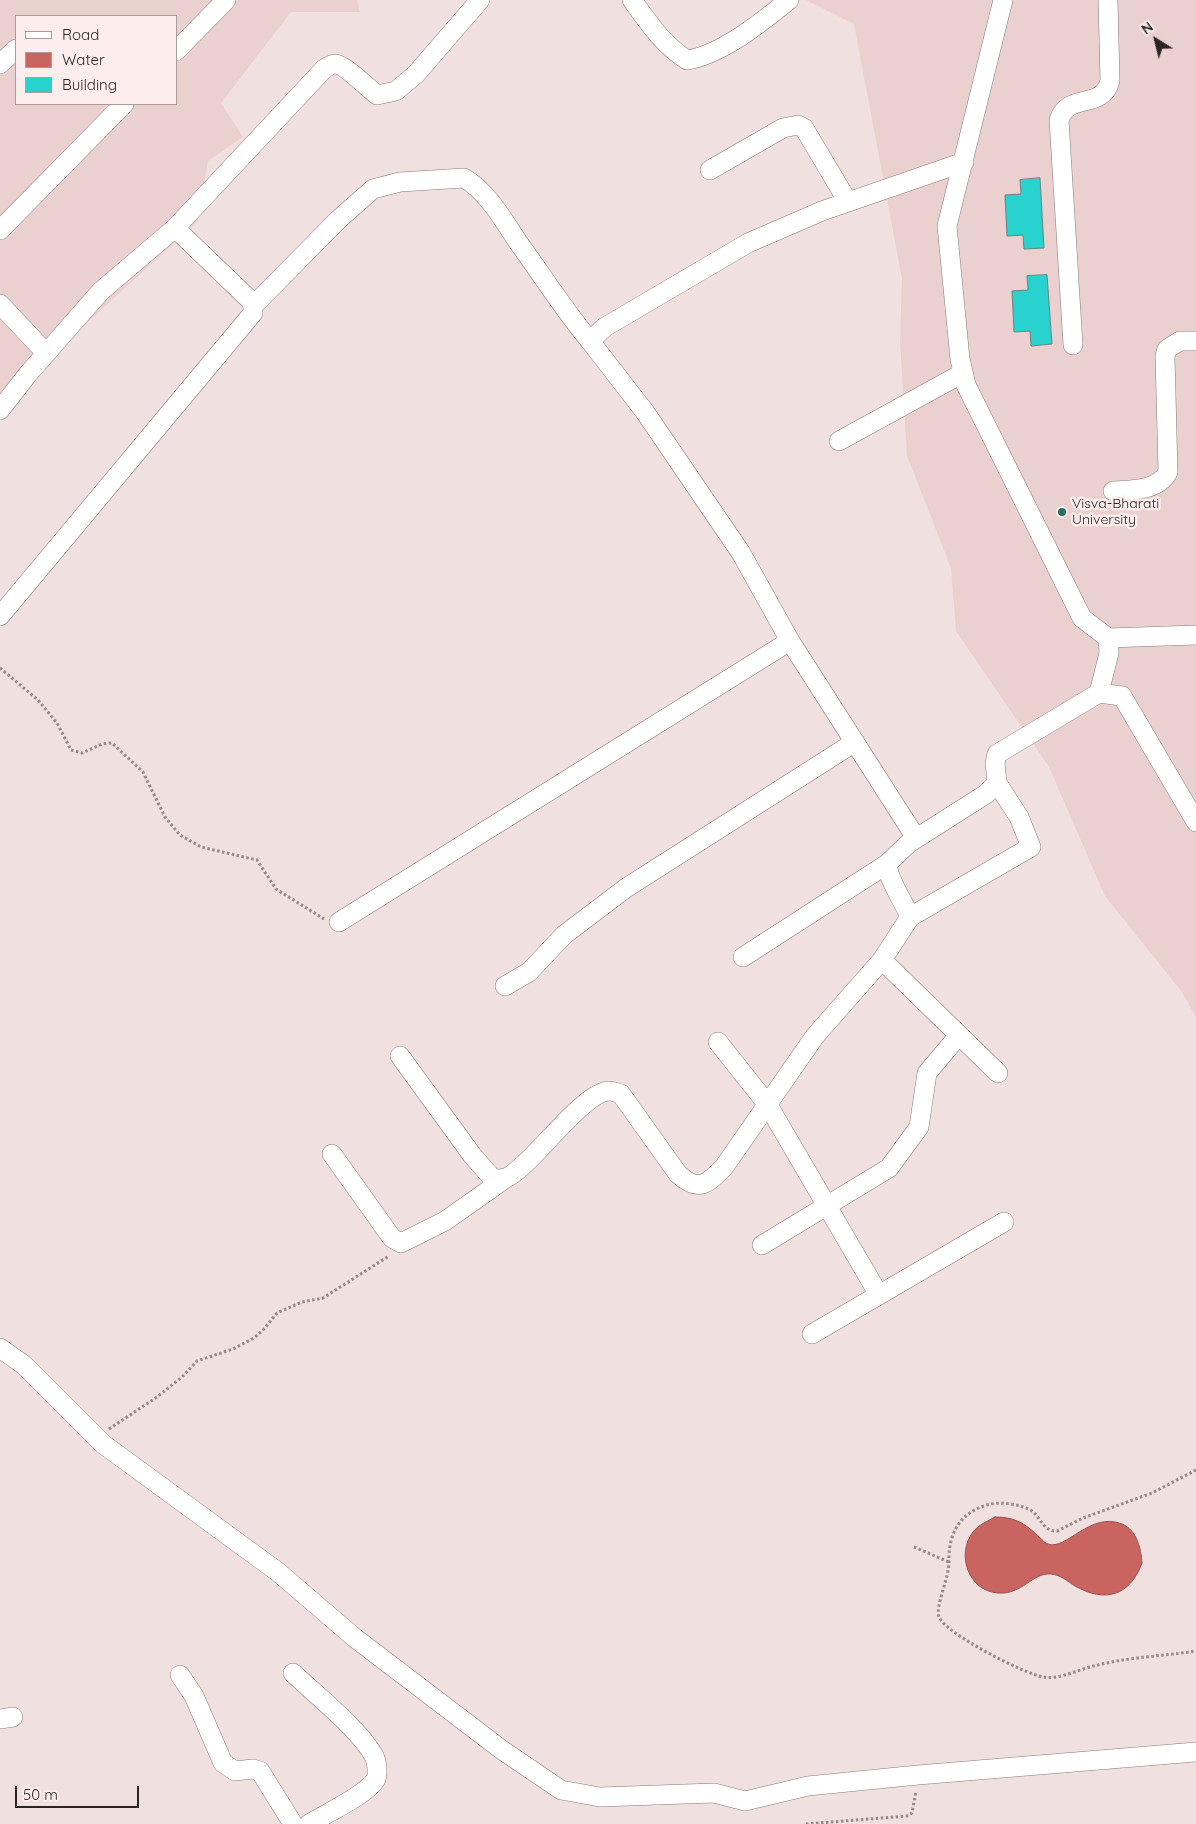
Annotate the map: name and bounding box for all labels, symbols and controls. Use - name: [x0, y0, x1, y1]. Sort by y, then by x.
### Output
- legend: [15, 15, 178, 105]
- north arrow: [1131, 15, 1181, 65]
- text: N: [1138, 18, 1157, 38]
- text: Road: [62, 25, 99, 44]
- text: Water: [62, 50, 105, 69]
- text: Building: [62, 75, 117, 94]
- place label: Visva-Bharati University: [1072, 496, 1159, 528]
- marker: Visva-Bharati University: [1056, 506, 1068, 518]
- scale bar: [18, 1776, 141, 1808]
- text: 50 m: [23, 1785, 58, 1804]

